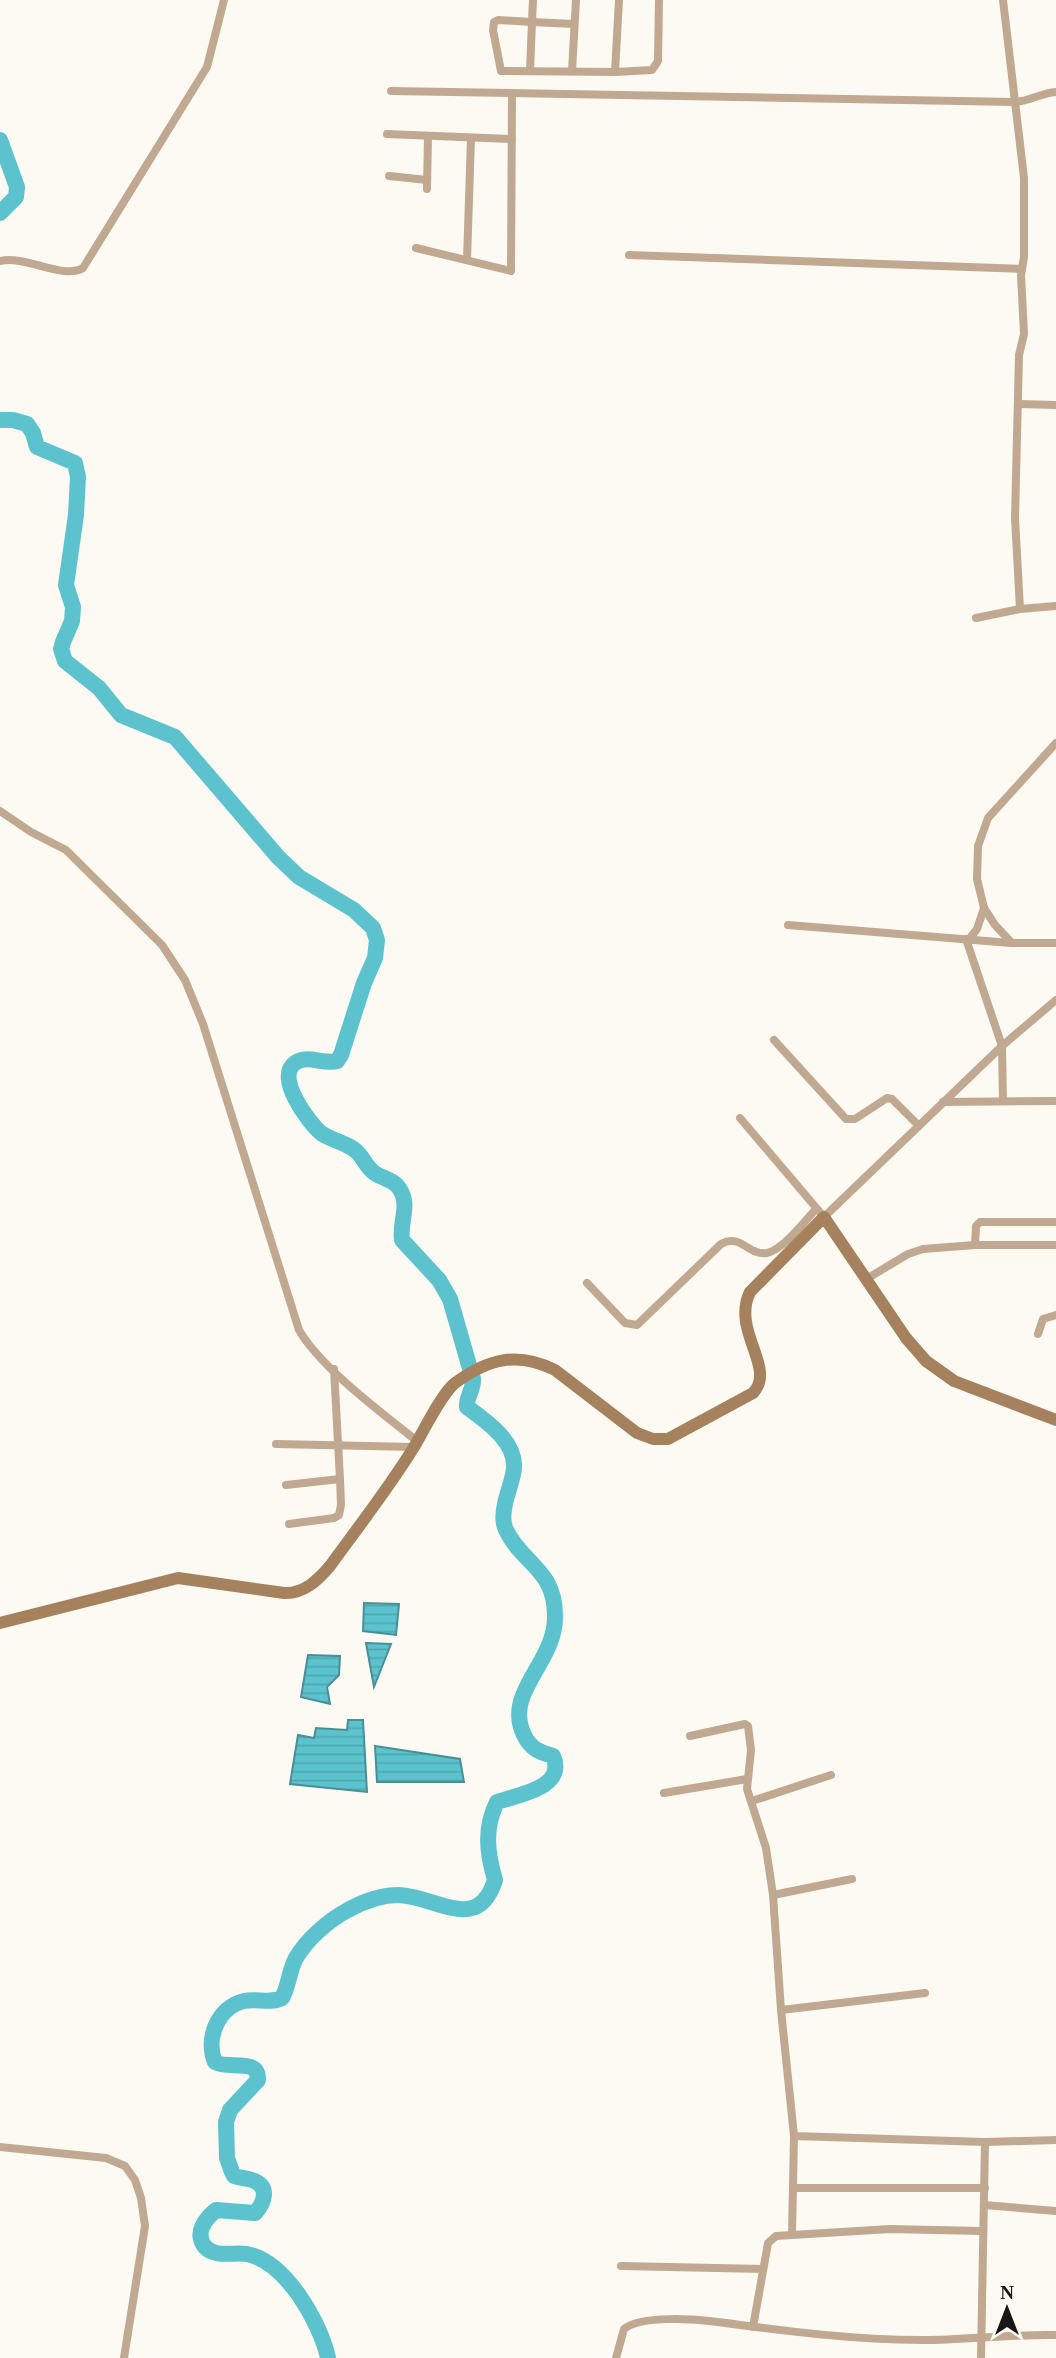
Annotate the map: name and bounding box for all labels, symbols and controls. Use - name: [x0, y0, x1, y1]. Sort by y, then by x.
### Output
- north arrow: [972, 2274, 1042, 2344]
- text: N: [1000, 2282, 1014, 2303]

